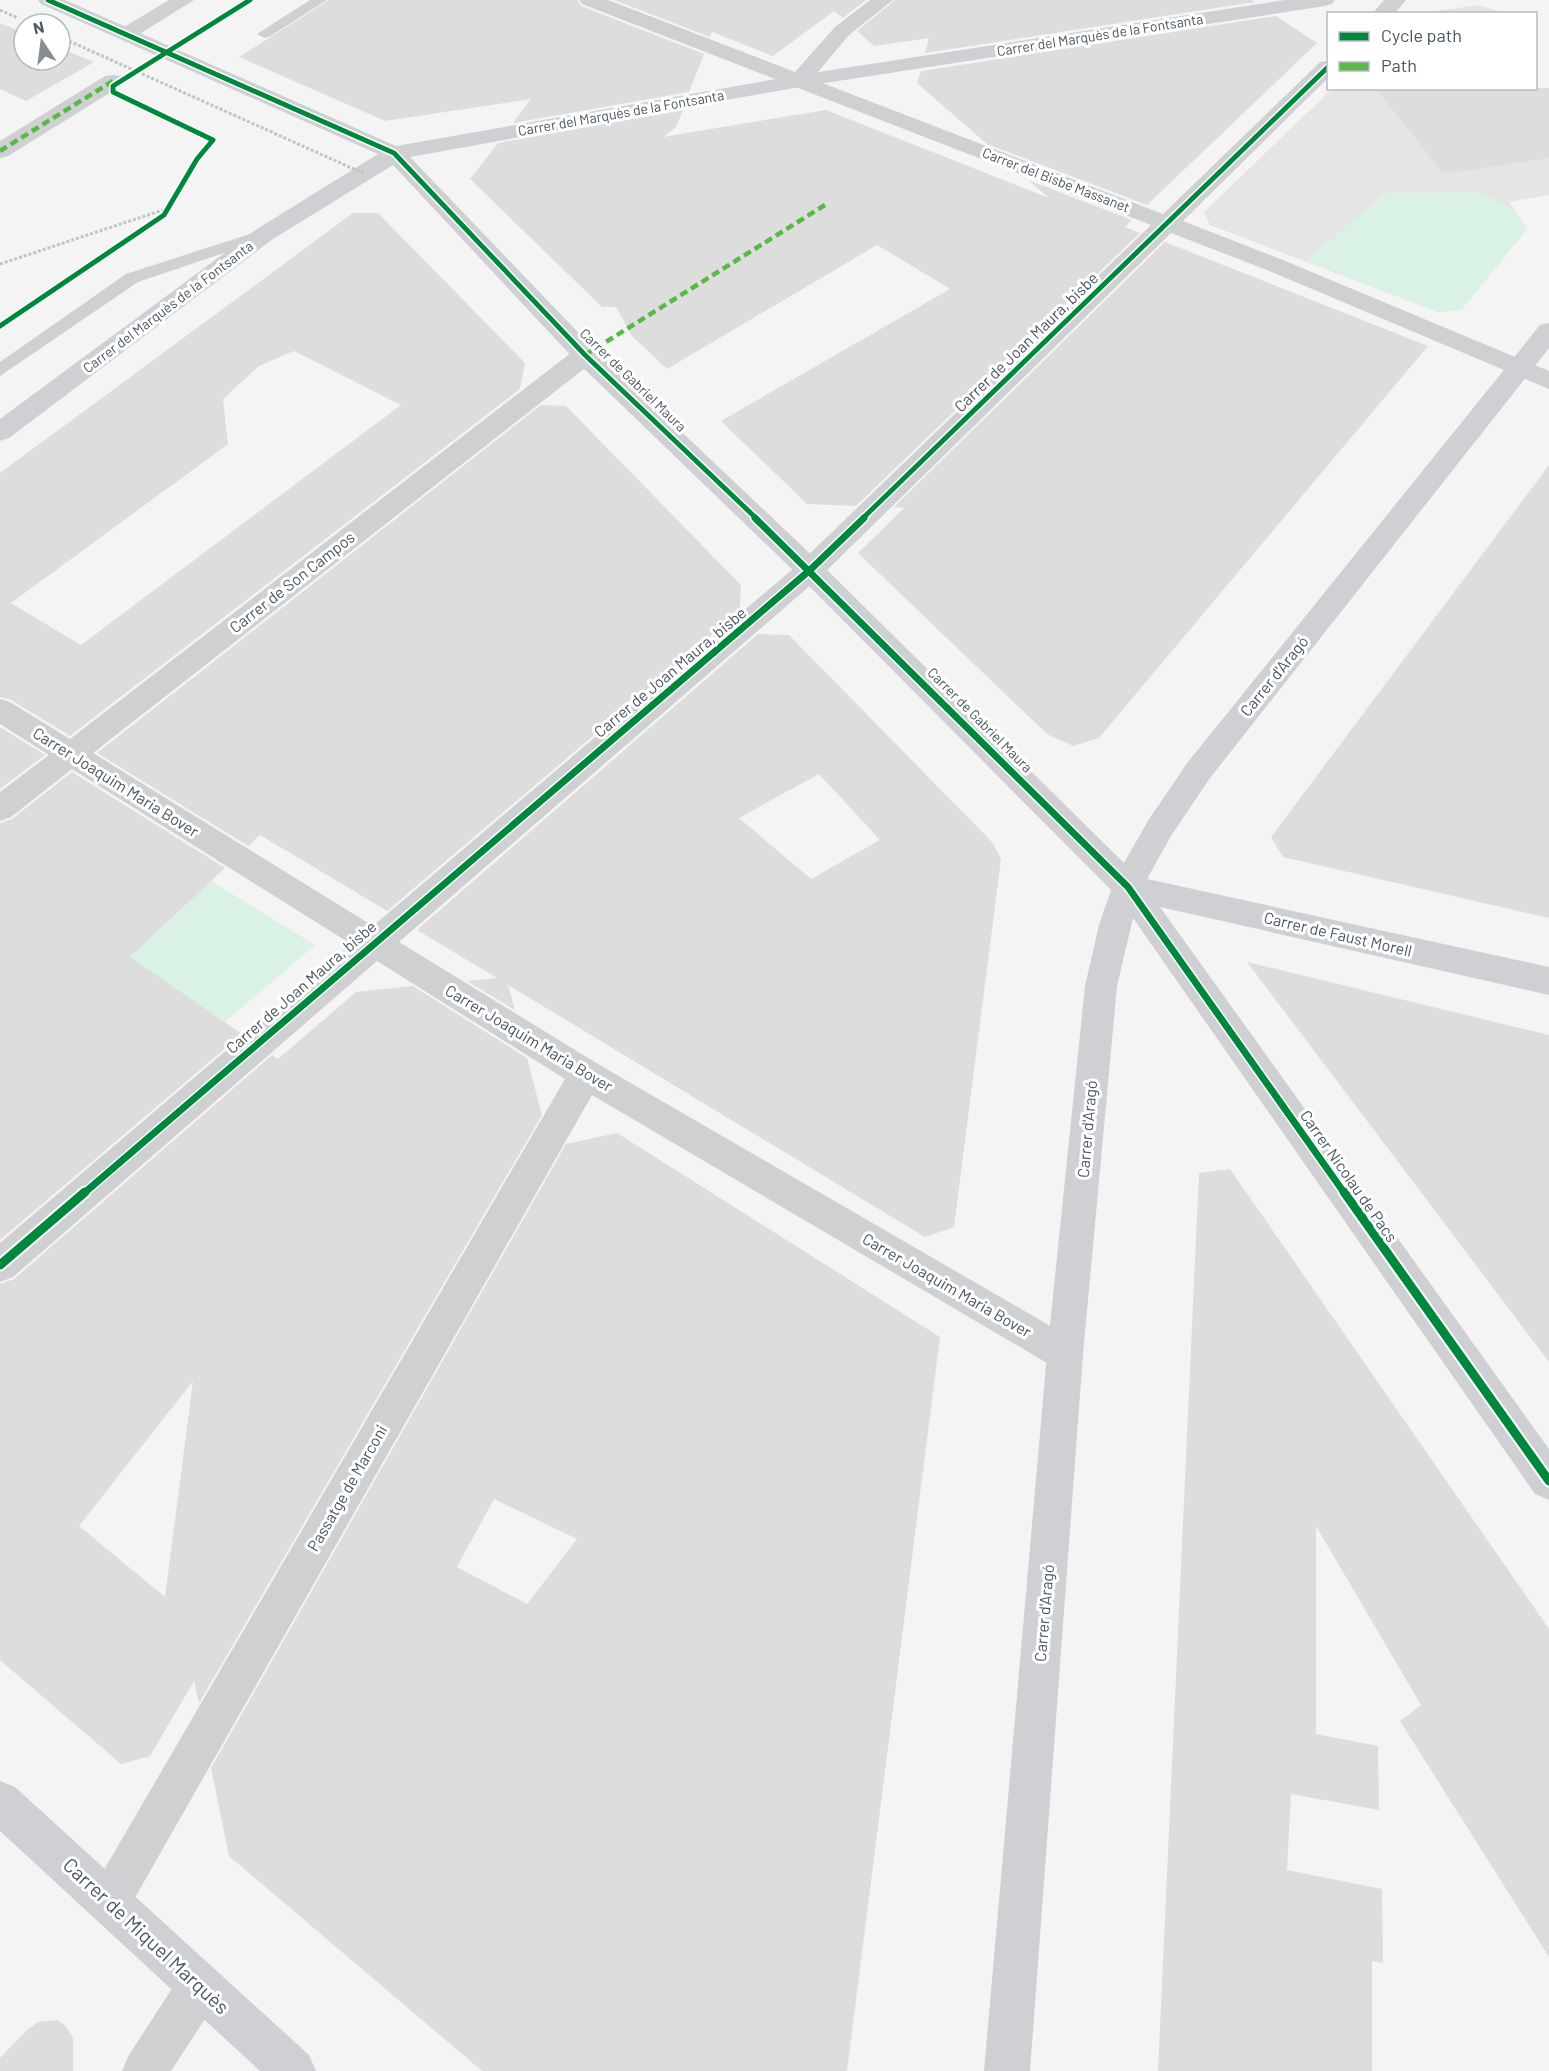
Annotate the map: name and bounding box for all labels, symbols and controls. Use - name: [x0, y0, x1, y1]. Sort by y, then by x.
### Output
- street label: Carrer del Marquès de la Fontsanta: [995, 10, 1204, 59]
- north arrow: [12, 12, 72, 72]
- legend: [1327, 12, 1537, 90]
- text: N: [31, 16, 46, 37]
- text: Cycle path: [1381, 24, 1462, 46]
- text: Path: [1381, 54, 1417, 76]
- street label: Carrer del Marquès de la Fontsanta: [517, 86, 725, 139]
- street label: Carrer del Bisbe Massanet: [980, 144, 1132, 216]
- street label: Carrer del Marquès de la Fontsanta: [79, 237, 256, 376]
- street label: Carrer de Joan Maura, bisbe: [950, 268, 1102, 415]
- street label: Carrer de Gabriel Maura: [577, 324, 690, 435]
- street label: Carrer de Son Campos: [225, 527, 358, 636]
- street label: Carrer de Joan Maura, bisbe: [590, 602, 750, 741]
- street label: Carrer d'Aragó: [1236, 632, 1312, 720]
- street label: Carrer de Gabriel Maura: [924, 664, 1036, 776]
- street label: Carrer Joaquim Maria Bover: [30, 723, 203, 841]
- street label: Carrer de Faust Morell: [1262, 907, 1414, 960]
- street label: Carrer de Joan Maura, bisbe: [222, 916, 380, 1057]
- street label: Carrer Joaquim Maria Bover: [442, 980, 617, 1095]
- street label: Carrer d'Aragó: [1073, 1080, 1100, 1178]
- street label: Carrer Nicolau de Pacs: [1297, 1106, 1402, 1245]
- street label: Carrer Joaquim Maria Bover: [859, 1228, 1035, 1341]
- street label: Passatge de Marconi: [303, 1421, 390, 1554]
- street label: Carrer d'Aragó: [1030, 1564, 1057, 1662]
- street label: Carrer de Miquel Marquès: [59, 1852, 235, 2018]

